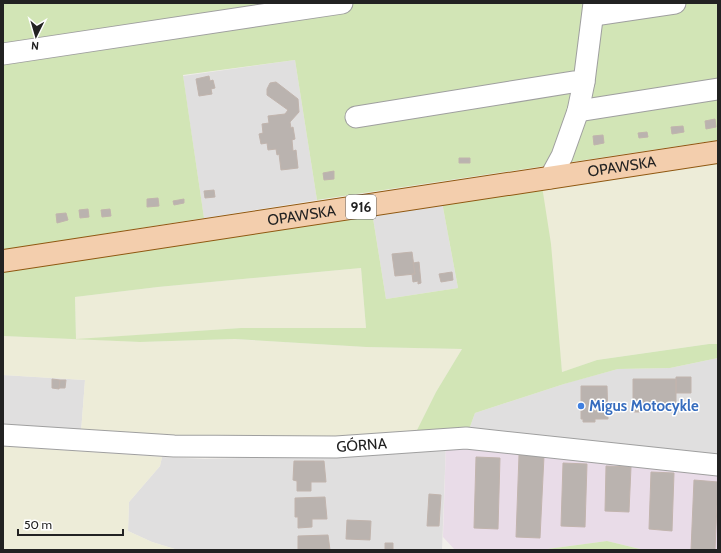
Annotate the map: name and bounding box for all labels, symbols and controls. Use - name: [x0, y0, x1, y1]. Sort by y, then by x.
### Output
- north arrow: [16, 16, 56, 56]
- text: N: [31, 39, 40, 53]
- street label: OPAWSKA: [586, 152, 658, 181]
- road number: 916: [346, 195, 376, 219]
- street label: OPAWSKA: [266, 201, 338, 230]
- place label: Migus Motocykle: [589, 397, 699, 415]
- marker: Migus Motocykle: [576, 401, 586, 411]
- street label: GÓRNA: [336, 434, 388, 456]
- scale bar: [18, 511, 123, 537]
- text: 50 m: [24, 517, 52, 532]

